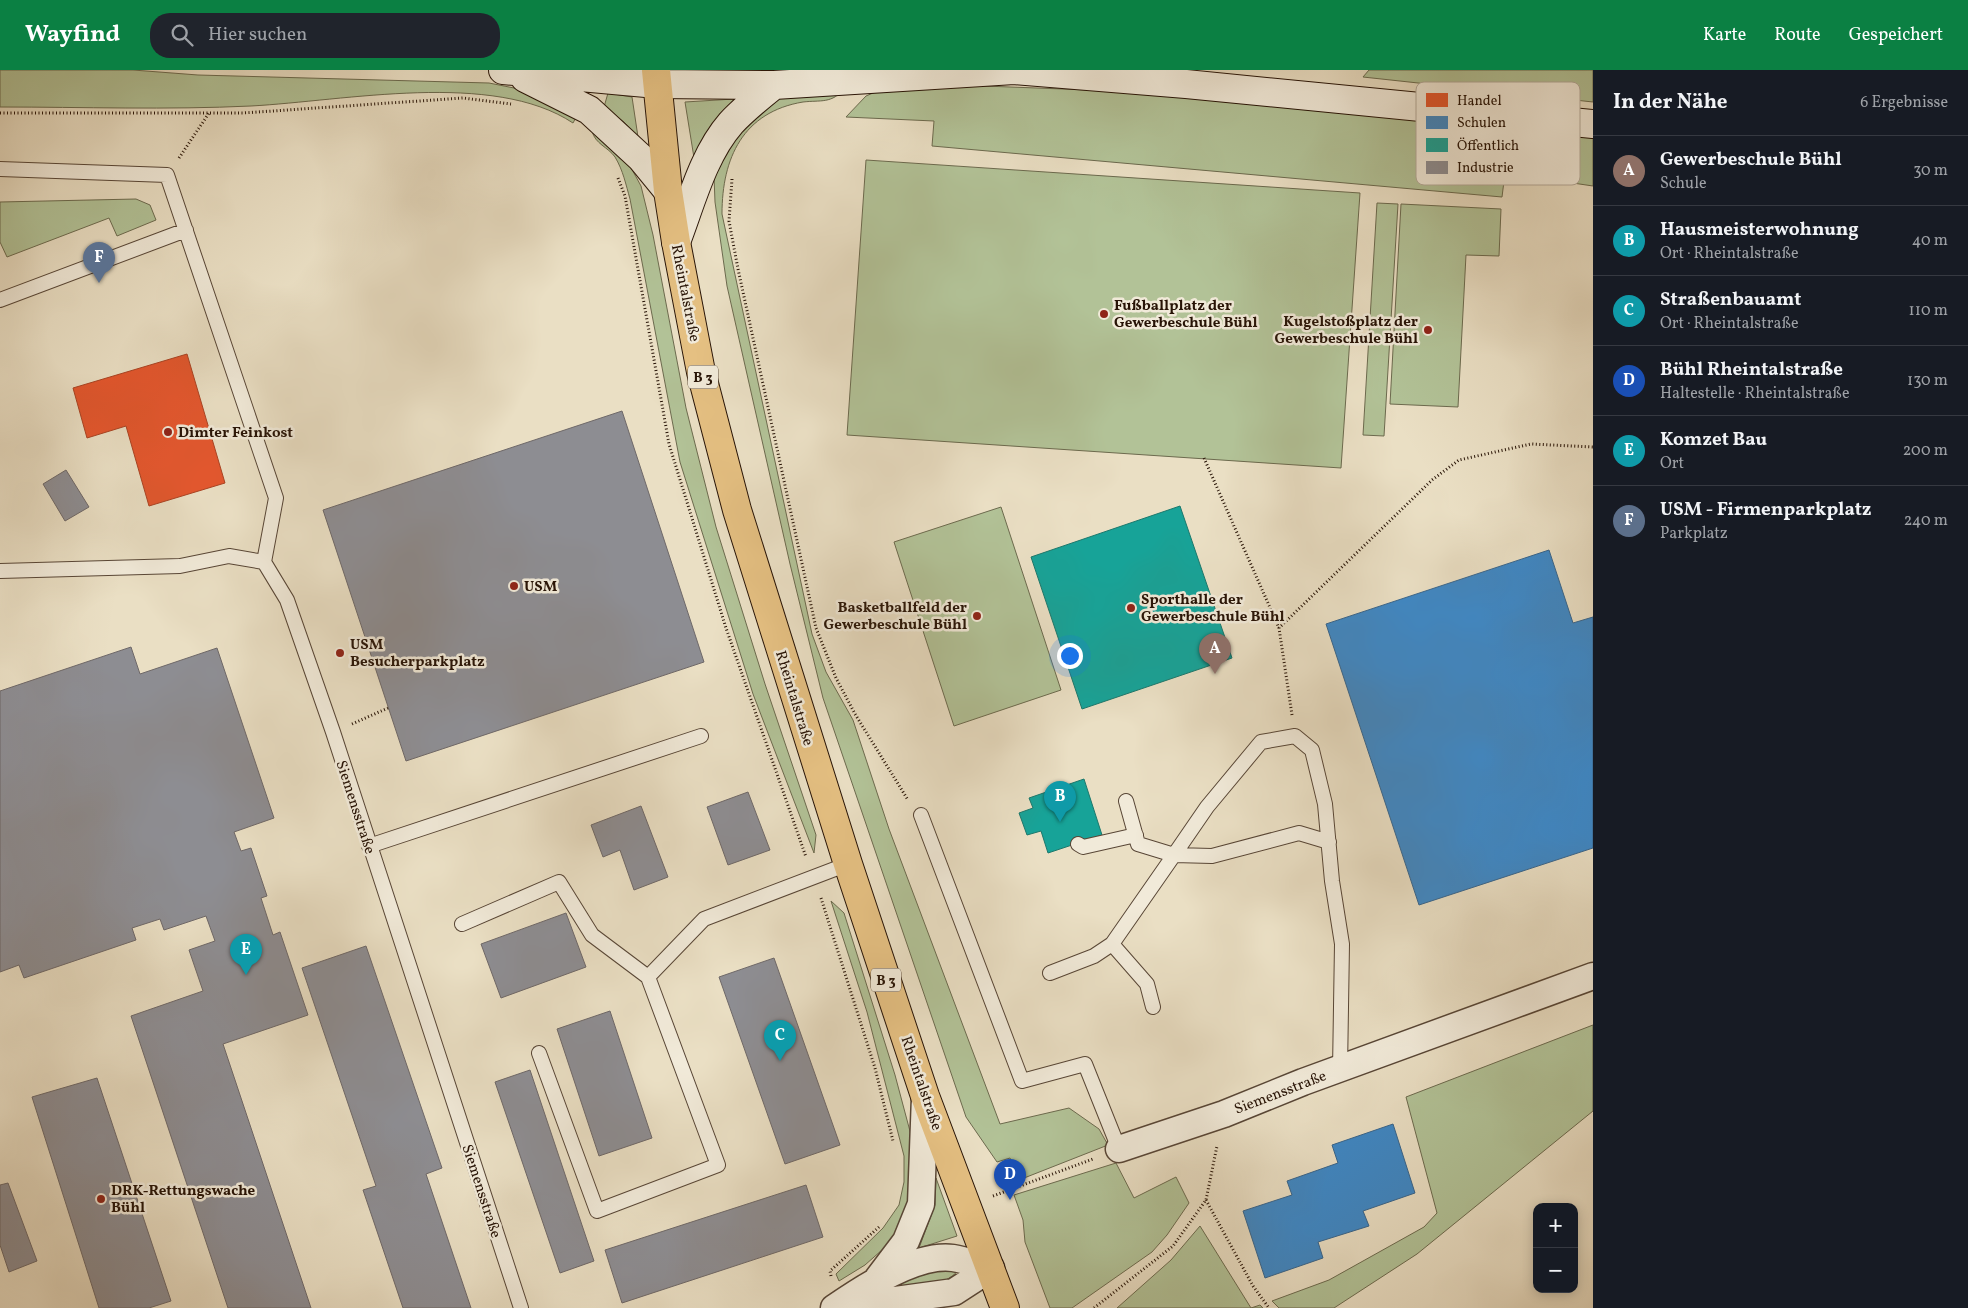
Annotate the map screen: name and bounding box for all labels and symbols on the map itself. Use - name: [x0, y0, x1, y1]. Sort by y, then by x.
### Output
- legend: [1416, 82, 1580, 185]
- text: Handel: [1457, 92, 1502, 111]
- text: Schulen: [1457, 114, 1506, 133]
- text: Öffentlich: [1457, 137, 1519, 156]
- text: Industrie: [1457, 159, 1514, 178]
- pin: F: [83, 242, 115, 283]
- street label: Rheintalstraße: [665, 243, 704, 344]
- place label: Fußballplatz der Gewerbeschule Bühl: [1114, 296, 1258, 334]
- marker: Fußballplatz der Gewerbeschule Bühl: [1098, 308, 1110, 320]
- place label: Kugelstoßplatz der Gewerbeschule Bühl: [1274, 312, 1418, 350]
- marker: Kugelstoßplatz der Gewerbeschule Bühl: [1422, 324, 1434, 336]
- road number: B 3: [688, 366, 718, 388]
- place label: Dimter Feinkost: [178, 423, 293, 444]
- marker: Dimter Feinkost: [162, 426, 174, 438]
- place label: USM: [524, 577, 558, 598]
- marker: USM: [508, 580, 520, 592]
- place label: Sporthalle der Gewerbeschule Bühl: [1141, 590, 1285, 628]
- place label: Basketballfeld der Gewerbeschule Bühl: [823, 598, 967, 636]
- marker: Sporthalle der Gewerbeschule Bühl: [1125, 602, 1137, 614]
- marker: Basketballfeld der Gewerbeschule Bühl: [971, 610, 983, 622]
- pin: A: [1199, 633, 1231, 674]
- place label: USM Besucherparkplatz: [350, 635, 485, 673]
- your location: [1057, 643, 1083, 669]
- marker: USM Besucherparkplatz: [334, 647, 346, 659]
- street label: Rheintalstraße: [769, 648, 818, 749]
- street label: Siemensstraße: [330, 758, 380, 857]
- pin: B: [1044, 781, 1076, 822]
- pin: E: [230, 934, 262, 975]
- road number: B 3: [871, 968, 901, 992]
- pin: C: [764, 1020, 796, 1061]
- street label: Rheintalstraße: [895, 1033, 947, 1133]
- street label: Siemensstraße: [1231, 1066, 1330, 1121]
- street label: Siemensstraße: [456, 1142, 506, 1241]
- pin: D: [994, 1159, 1026, 1200]
- place label: DRK-Rettungswache Bühl: [111, 1181, 256, 1219]
- marker: DRK-Rettungswache Bühl: [95, 1193, 107, 1205]

